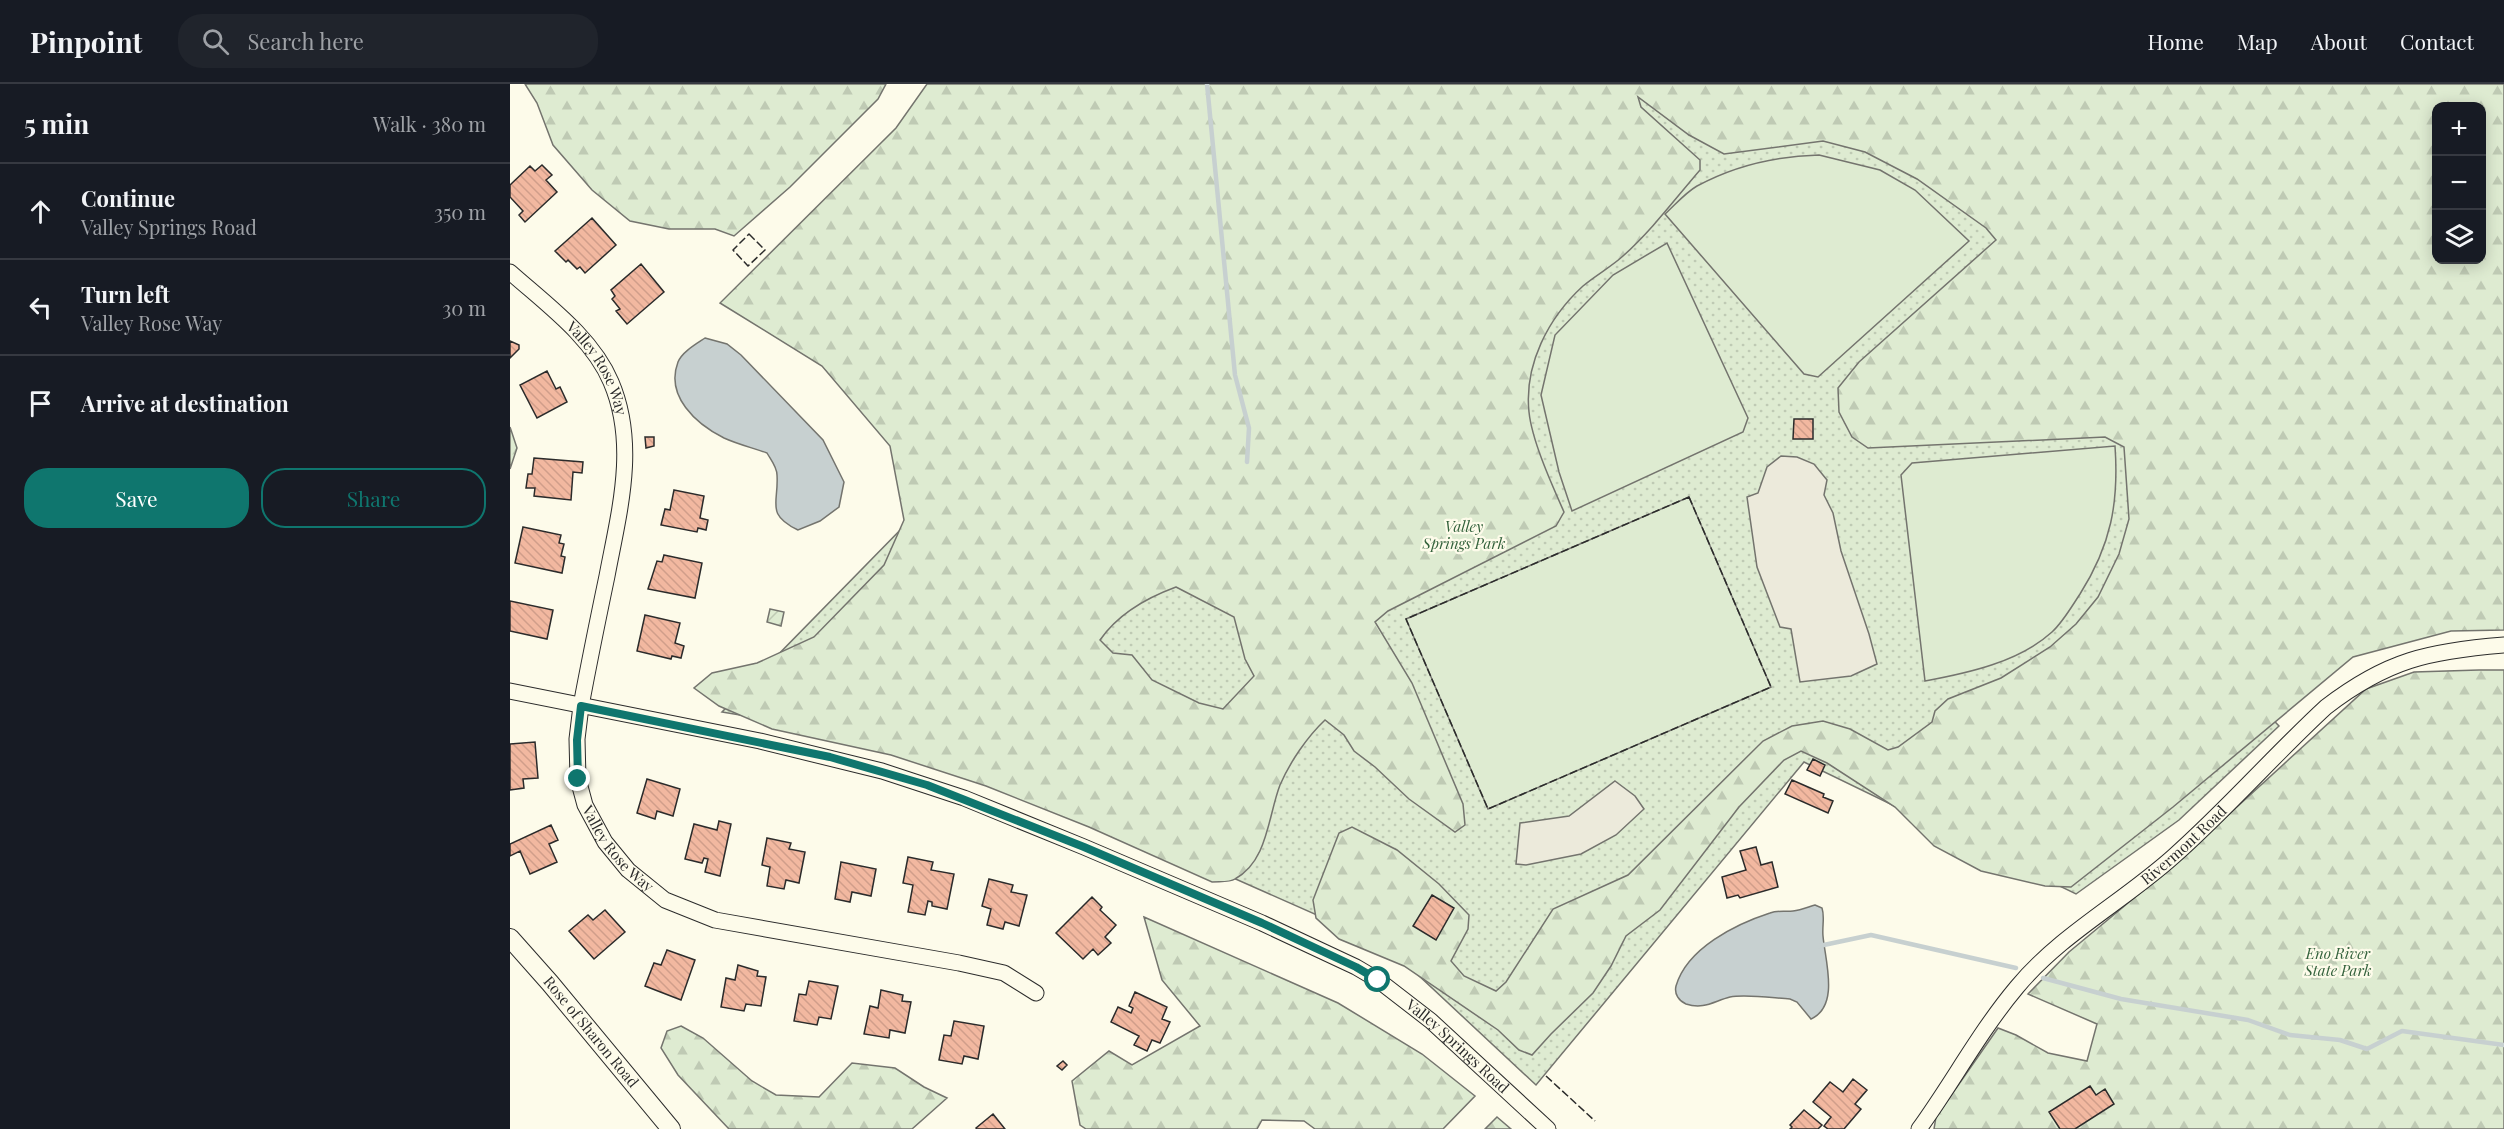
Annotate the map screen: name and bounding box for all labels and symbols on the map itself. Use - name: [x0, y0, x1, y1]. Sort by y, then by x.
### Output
- street label: Valley Rose Way: [562, 316, 632, 417]
- park label: Valley Springs Park: [1422, 516, 1506, 553]
- route end: [564, 765, 590, 791]
- street label: Rivermont Road: [2136, 800, 2231, 889]
- street label: Valley Rose Way: [578, 801, 659, 896]
- park label: Eno River State Park: [2303, 943, 2372, 980]
- route start: [1364, 966, 1390, 992]
- street label: Rose of Sharon Road: [540, 971, 644, 1092]
- street label: Valley Springs Road: [1401, 994, 1514, 1097]

